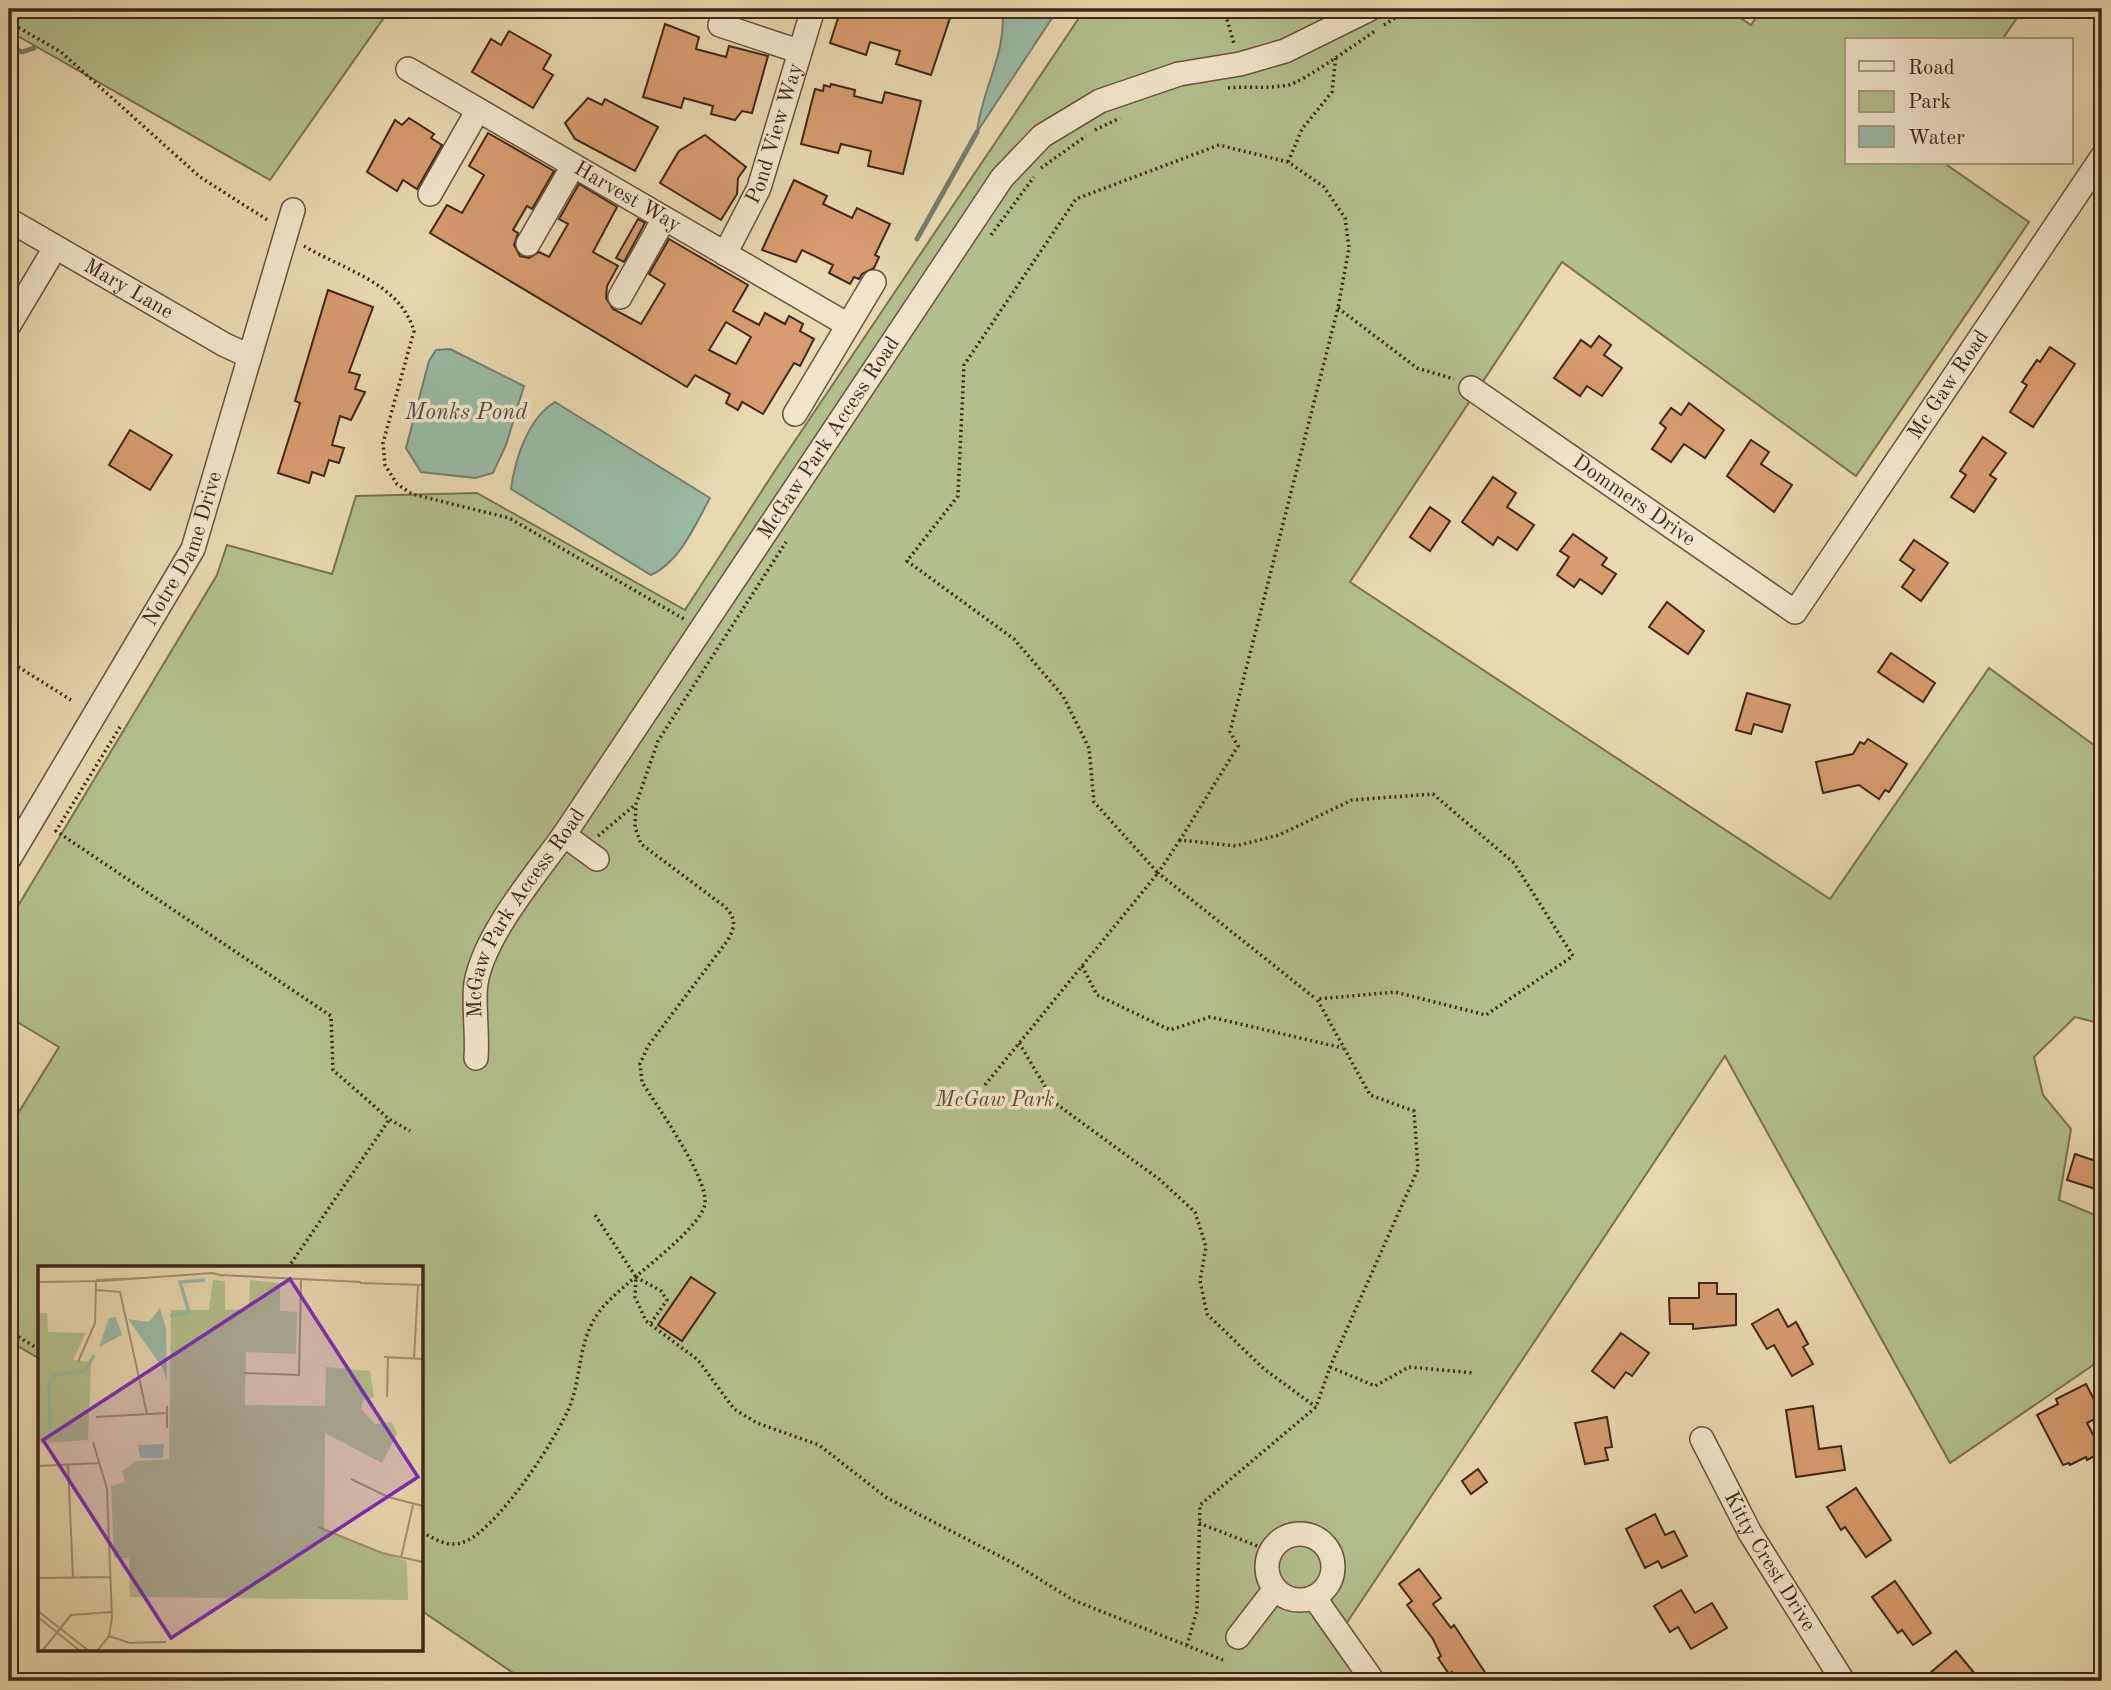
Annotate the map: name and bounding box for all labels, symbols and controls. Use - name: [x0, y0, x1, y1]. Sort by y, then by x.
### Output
- legend: [1845, 38, 2072, 164]
- text: Road: [1908, 58, 1955, 79]
- street label: Pond View Way: [742, 60, 807, 208]
- text: Park: [1908, 92, 1951, 113]
- text: Water: [1908, 128, 1965, 149]
- street label: Harvest Way: [571, 158, 685, 236]
- street label: Mary Lane: [80, 255, 177, 323]
- street label: Mc Gaw Road: [1904, 326, 1992, 443]
- street label: McGaw Park Access Road: [754, 333, 904, 543]
- water label: Monks Pond: [404, 401, 528, 424]
- street label: Dommers Drive: [1569, 451, 1699, 550]
- street label: Notre Dame Drive: [139, 469, 226, 629]
- street label: McGaw Park Access Road: [464, 805, 589, 1018]
- park label: McGaw Park: [935, 1090, 1054, 1111]
- inset map: [38, 1266, 424, 1652]
- street label: Kitty Crest Drive: [1720, 1488, 1819, 1635]

